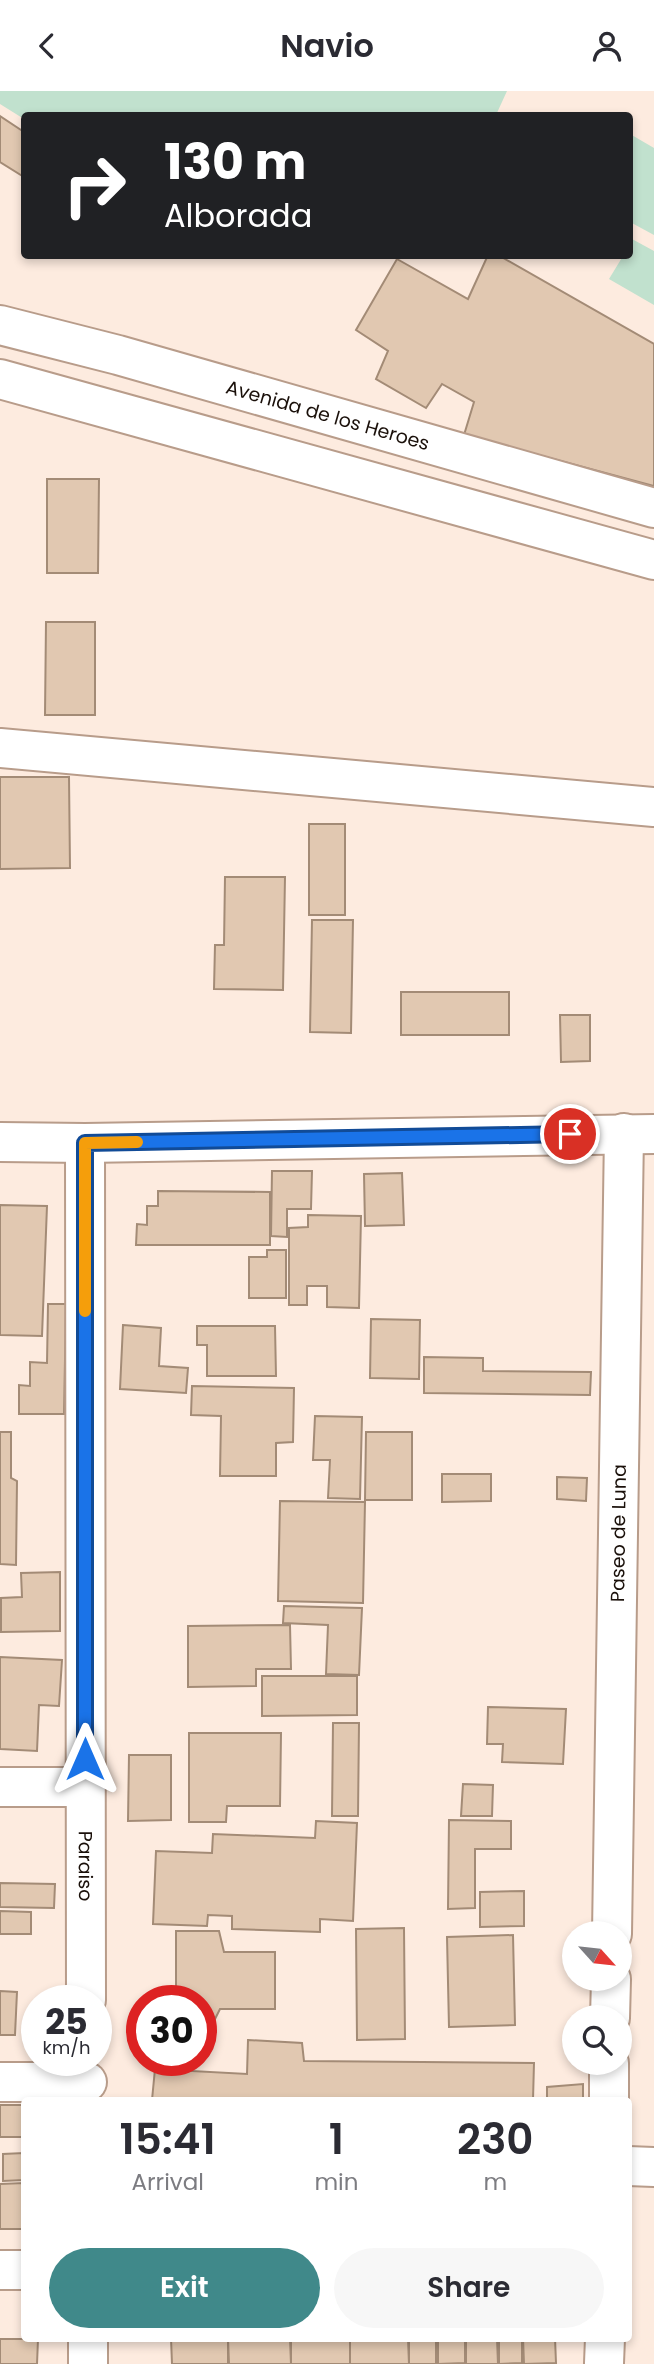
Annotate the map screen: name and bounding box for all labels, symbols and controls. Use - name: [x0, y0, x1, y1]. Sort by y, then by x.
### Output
- text: Navio: [280, 23, 374, 68]
- icon: back: [28, 27, 66, 65]
- icon: person: [588, 27, 626, 65]
- text: 130 m: [164, 128, 306, 196]
- icon: right: [49, 140, 140, 231]
- text: Alborada: [164, 193, 312, 238]
- street label: Avenida de los Heroes: [223, 373, 433, 457]
- pin: [540, 1104, 600, 1164]
- icon: arrive: [551, 1115, 589, 1153]
- street label: Paseo de Luna: [603, 1464, 633, 1602]
- position arrow: [48, 1722, 122, 1796]
- street label: Paraiso: [72, 1831, 99, 1901]
- north arrow: [562, 1921, 632, 1991]
- map controls: [562, 1921, 632, 2075]
- speed limit sign: 30: [126, 1985, 217, 2076]
- text: 25: [45, 1997, 88, 2046]
- button: search: [562, 2005, 632, 2075]
- text: km/h: [43, 2035, 90, 2060]
- text: 15:41: [120, 2110, 216, 2169]
- text: 1: [329, 2110, 344, 2169]
- text: 230: [457, 2110, 533, 2169]
- text: Arrival: [131, 2166, 204, 2198]
- text: min: [314, 2166, 358, 2198]
- text: m: [483, 2166, 507, 2198]
- button: Exit: [49, 2248, 320, 2328]
- button: Share: [334, 2248, 604, 2328]

